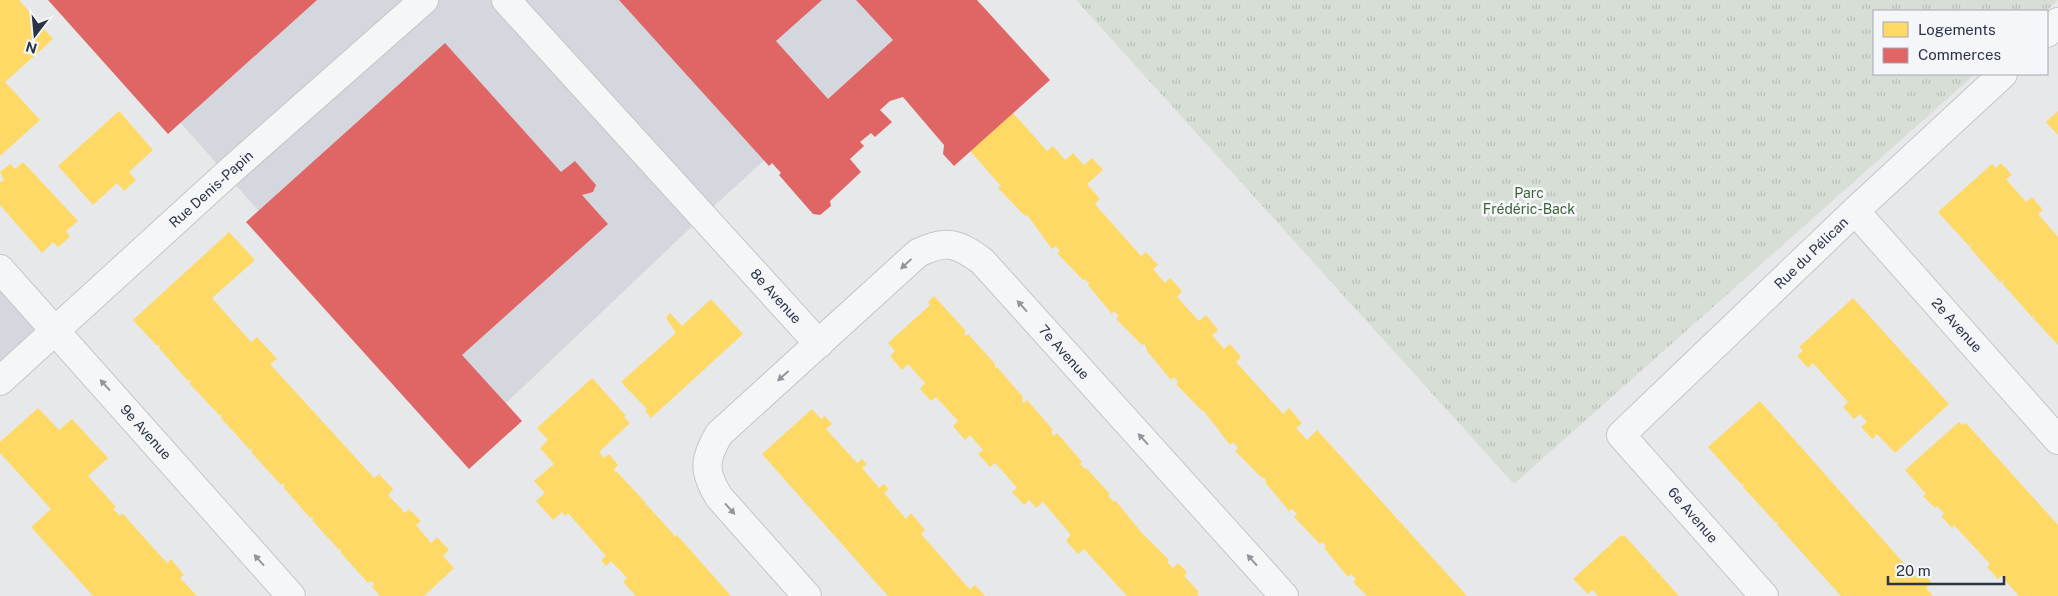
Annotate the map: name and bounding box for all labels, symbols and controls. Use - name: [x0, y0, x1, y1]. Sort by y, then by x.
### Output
- north arrow: [10, 10, 60, 60]
- legend: [1873, 10, 2048, 75]
- text: Logements: [1918, 21, 1996, 38]
- text: N: [24, 38, 39, 57]
- text: Commerces: [1918, 46, 2001, 63]
- street label: Rue Denis-Papin: [166, 147, 256, 231]
- park label: Parc Frédéric-Back: [1483, 185, 1575, 217]
- street label: Rue du Pélican: [1771, 214, 1851, 292]
- one-way arrow: [900, 258, 912, 270]
- street label: 8e Avenue: [747, 265, 805, 327]
- street label: 2e Avenue: [1928, 295, 1986, 356]
- one-way arrow: [1016, 300, 1028, 312]
- street label: 7e Avenue: [1035, 321, 1093, 383]
- one-way arrow: [776, 371, 789, 382]
- one-way arrow: [99, 380, 111, 392]
- street label: 9e Avenue: [117, 401, 175, 463]
- one-way arrow: [1137, 434, 1149, 446]
- street label: 6e Avenue: [1665, 484, 1721, 546]
- one-way arrow: [724, 502, 735, 515]
- one-way arrow: [1246, 553, 1257, 566]
- one-way arrow: [253, 554, 265, 566]
- scale bar: [1888, 554, 2004, 586]
- text: 20 m: [1896, 562, 1931, 579]

